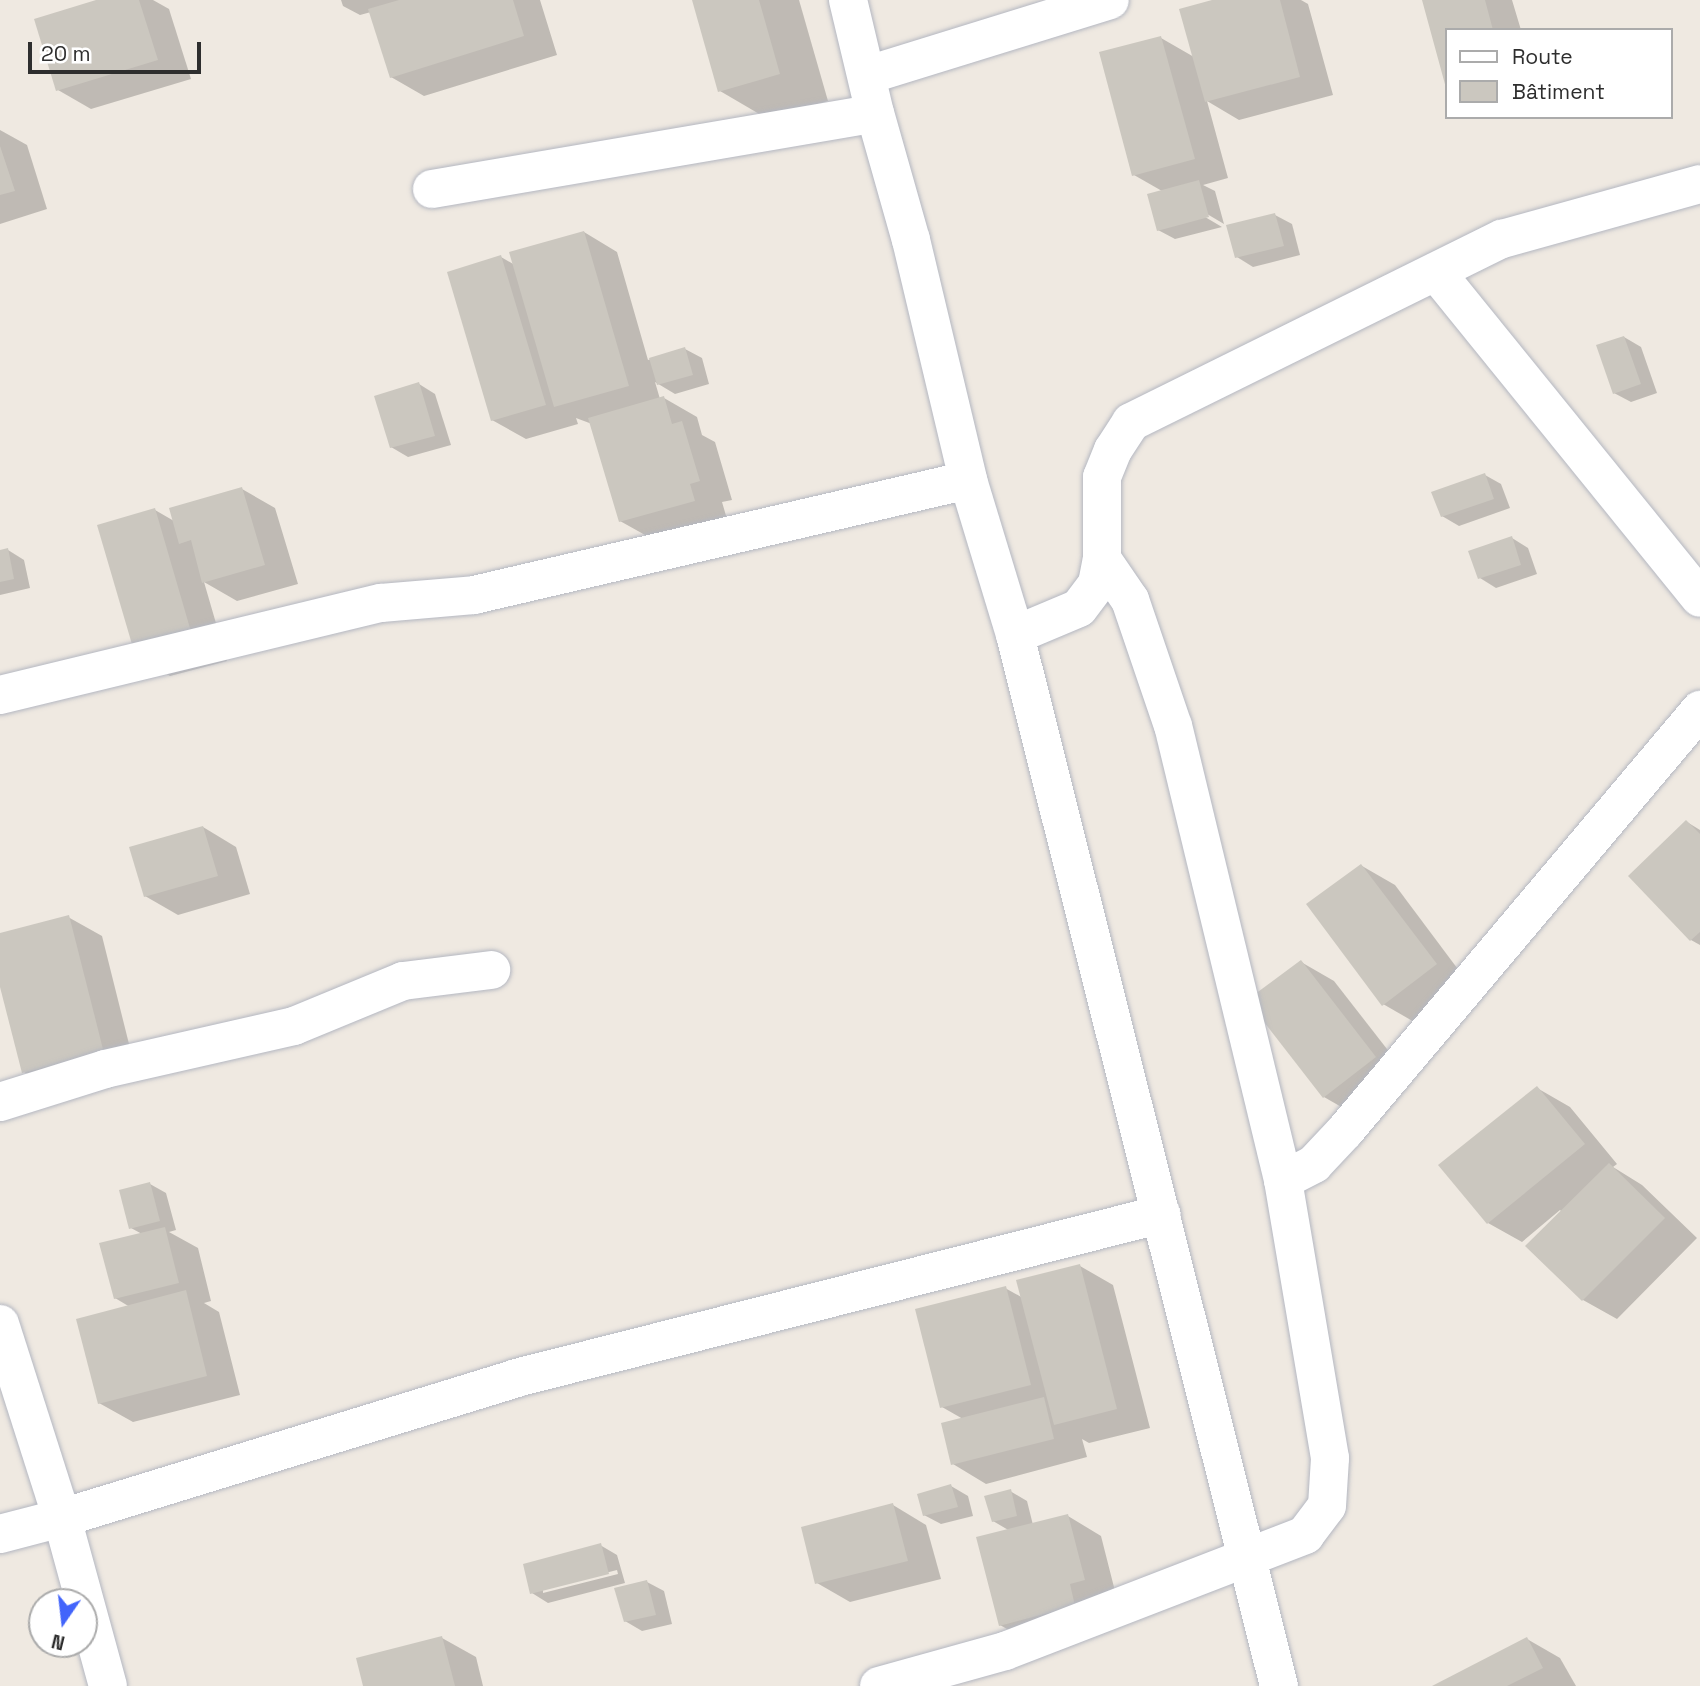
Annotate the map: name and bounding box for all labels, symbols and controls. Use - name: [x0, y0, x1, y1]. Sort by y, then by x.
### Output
- scale bar: [32, 28, 205, 72]
- legend: [1444, 28, 1672, 119]
- text: 20 m: [41, 40, 91, 67]
- text: Route: [1512, 43, 1573, 70]
- text: Bâtiment: [1512, 78, 1605, 105]
- north arrow: [28, 1588, 98, 1658]
- text: N: [49, 1628, 67, 1656]

